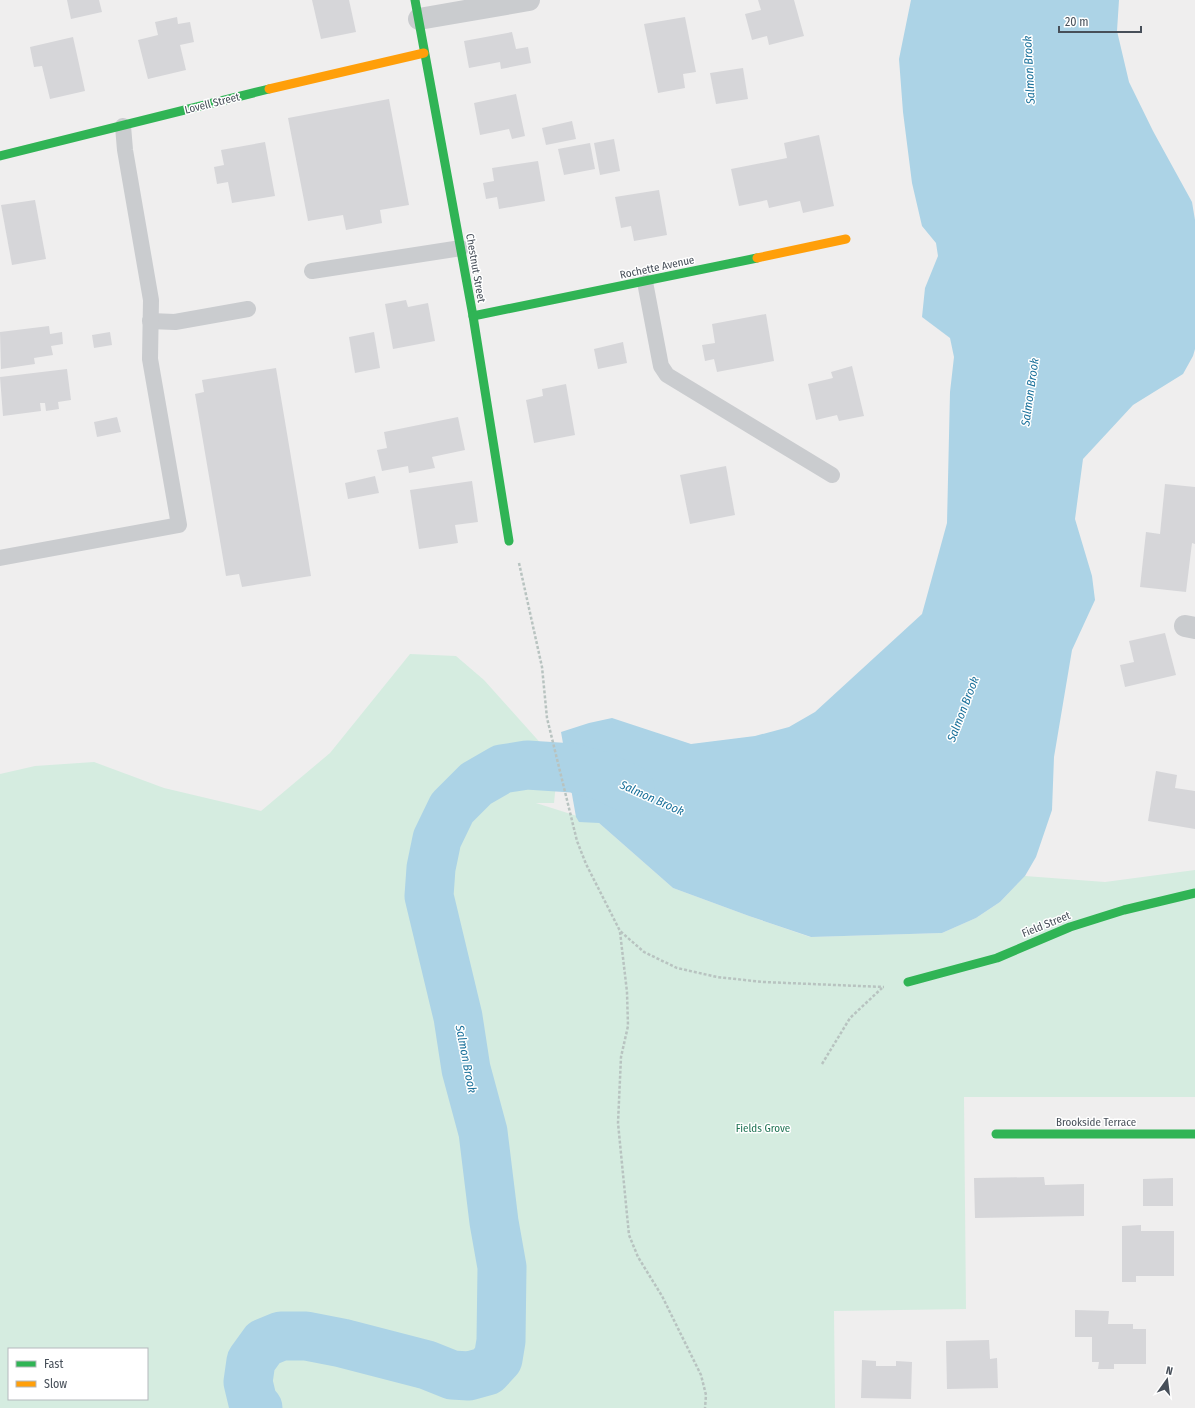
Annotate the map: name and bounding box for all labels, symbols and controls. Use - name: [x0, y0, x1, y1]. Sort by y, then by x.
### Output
- scale bar: [1059, 8, 1141, 34]
- text: 20 m: [1065, 15, 1089, 29]
- water label: Salmon Brook: [1020, 35, 1038, 106]
- street label: Lovell Street: [183, 90, 241, 117]
- street label: Chestnut Street: [463, 233, 488, 304]
- street label: Rochette Avenue: [619, 253, 695, 282]
- water label: Salmon Brook: [1018, 357, 1042, 428]
- water label: Salmon Brook: [944, 674, 982, 744]
- water label: Salmon Brook: [617, 777, 686, 818]
- street label: Field Street: [1020, 909, 1073, 940]
- water label: Salmon Brook: [452, 1023, 479, 1094]
- street label: Brookside Terrace: [1056, 1116, 1136, 1129]
- park label: Fields Grove: [736, 1122, 790, 1135]
- legend: [8, 1348, 148, 1400]
- text: Fast: [44, 1357, 63, 1371]
- north arrow: [1147, 1360, 1187, 1400]
- text: N: [1165, 1364, 1174, 1378]
- text: Slow: [44, 1377, 67, 1391]

